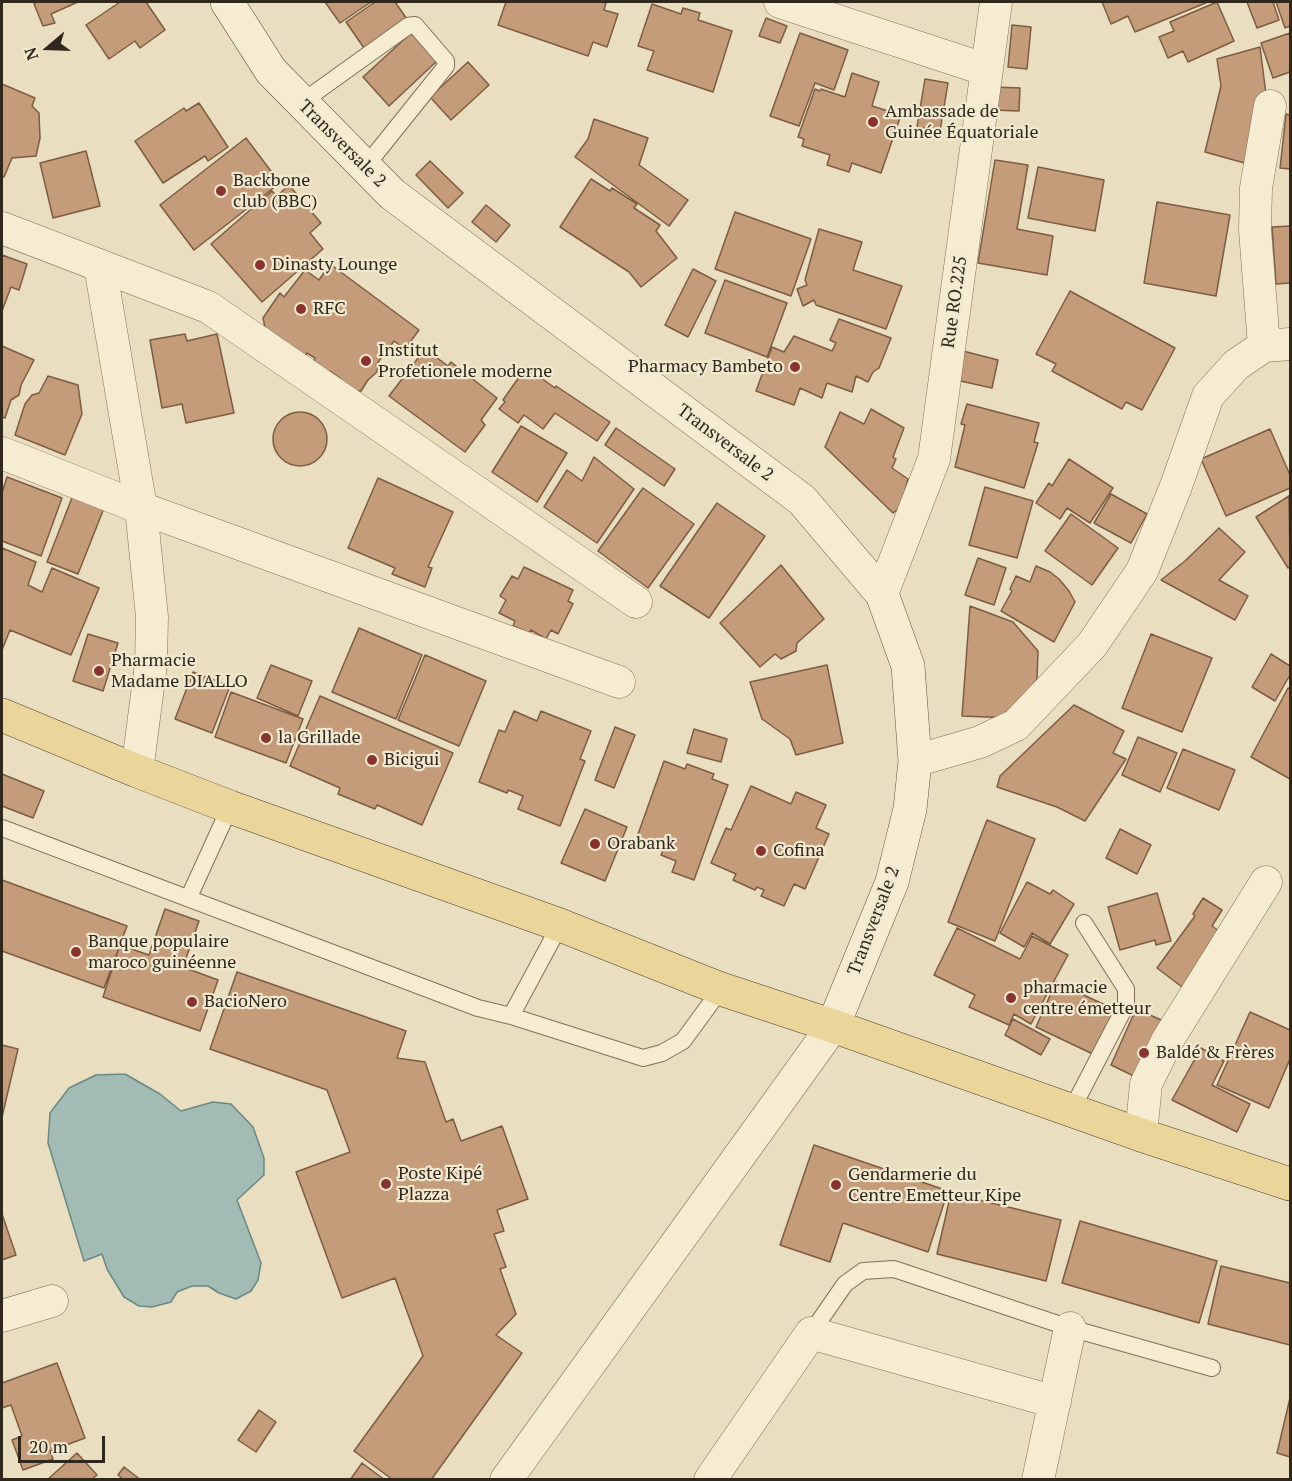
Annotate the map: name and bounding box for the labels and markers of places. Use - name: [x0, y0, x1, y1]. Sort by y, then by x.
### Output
- place label: Ambassade de Guinée Équatoriale: [885, 101, 1039, 144]
- marker: Ambassade de Guinée Équatoriale: [866, 115, 880, 129]
- place label: Backbone club (BBC): [233, 170, 317, 213]
- marker: Backbone club (BBC): [214, 184, 228, 198]
- place label: Dinasty Lounge: [272, 254, 397, 276]
- marker: Dinasty Lounge: [253, 258, 267, 272]
- place label: RFC: [313, 298, 346, 320]
- marker: RFC: [294, 302, 308, 316]
- place label: Institut Profetionele moderne: [378, 340, 552, 382]
- marker: Institut Profetionele moderne: [359, 354, 373, 368]
- place label: Pharmacy Bambeto: [628, 356, 783, 378]
- marker: Pharmacy Bambeto: [788, 360, 802, 374]
- place label: Pharmacie Madame DIALLO: [111, 650, 248, 692]
- marker: Pharmacie Madame DIALLO: [92, 664, 106, 678]
- place label: la Grillade: [278, 727, 361, 749]
- marker: la Grillade: [259, 731, 273, 745]
- place label: Bicigui: [384, 749, 440, 771]
- marker: Bicigui: [365, 753, 379, 767]
- place label: Orabank: [607, 833, 675, 855]
- marker: Orabank: [588, 837, 602, 851]
- place label: Cofina: [773, 840, 825, 862]
- marker: Cofina: [754, 844, 768, 858]
- place label: Banque populaire maroco guinéenne: [88, 931, 236, 974]
- marker: Banque populaire maroco guinéenne: [69, 945, 83, 959]
- place label: pharmacie centre émetteur: [1023, 977, 1151, 1020]
- place label: BacioNero: [204, 991, 287, 1013]
- marker: pharmacie centre émetteur: [1004, 991, 1018, 1005]
- marker: BacioNero: [185, 995, 199, 1009]
- place label: Baldé & Frères: [1156, 1042, 1275, 1064]
- marker: Baldé & Frères: [1137, 1046, 1151, 1060]
- place label: Poste Kipé Plazza: [398, 1163, 482, 1206]
- place label: Gendarmerie du Centre Emetteur Kipe: [848, 1164, 1021, 1206]
- marker: Poste Kipé Plazza: [379, 1177, 393, 1191]
- marker: Gendarmerie du Centre Emetteur Kipe: [829, 1178, 843, 1192]

